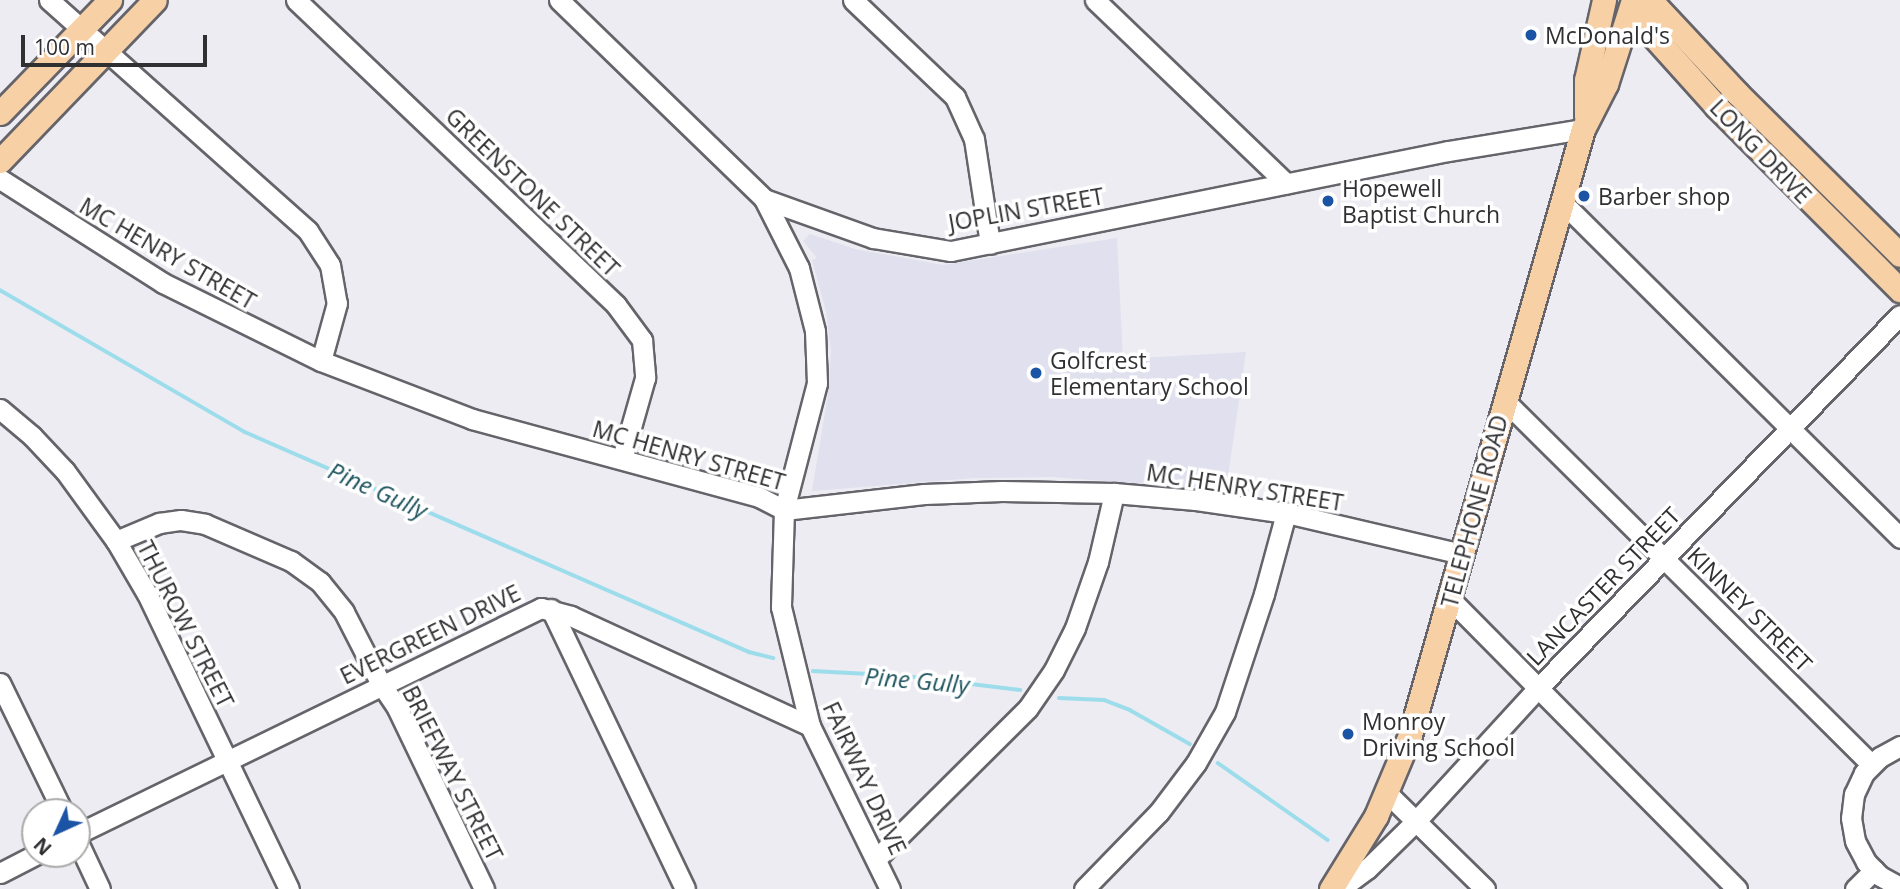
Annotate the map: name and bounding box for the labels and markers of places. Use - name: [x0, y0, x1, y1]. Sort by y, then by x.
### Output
- place label: McDonald's: [1545, 21, 1670, 49]
- marker: McDonald's: [1523, 27, 1539, 43]
- place label: Hopewell Baptist Church: [1342, 174, 1500, 228]
- place label: Barber shop: [1598, 182, 1730, 210]
- marker: Barber shop: [1576, 188, 1592, 204]
- marker: Hopewell Baptist Church: [1320, 193, 1336, 209]
- place label: Golfcrest Elementary School: [1050, 346, 1249, 400]
- marker: Golfcrest Elementary School: [1028, 365, 1044, 381]
- place label: Monroy Driving School: [1362, 707, 1515, 761]
- marker: Monroy Driving School: [1340, 726, 1356, 742]

